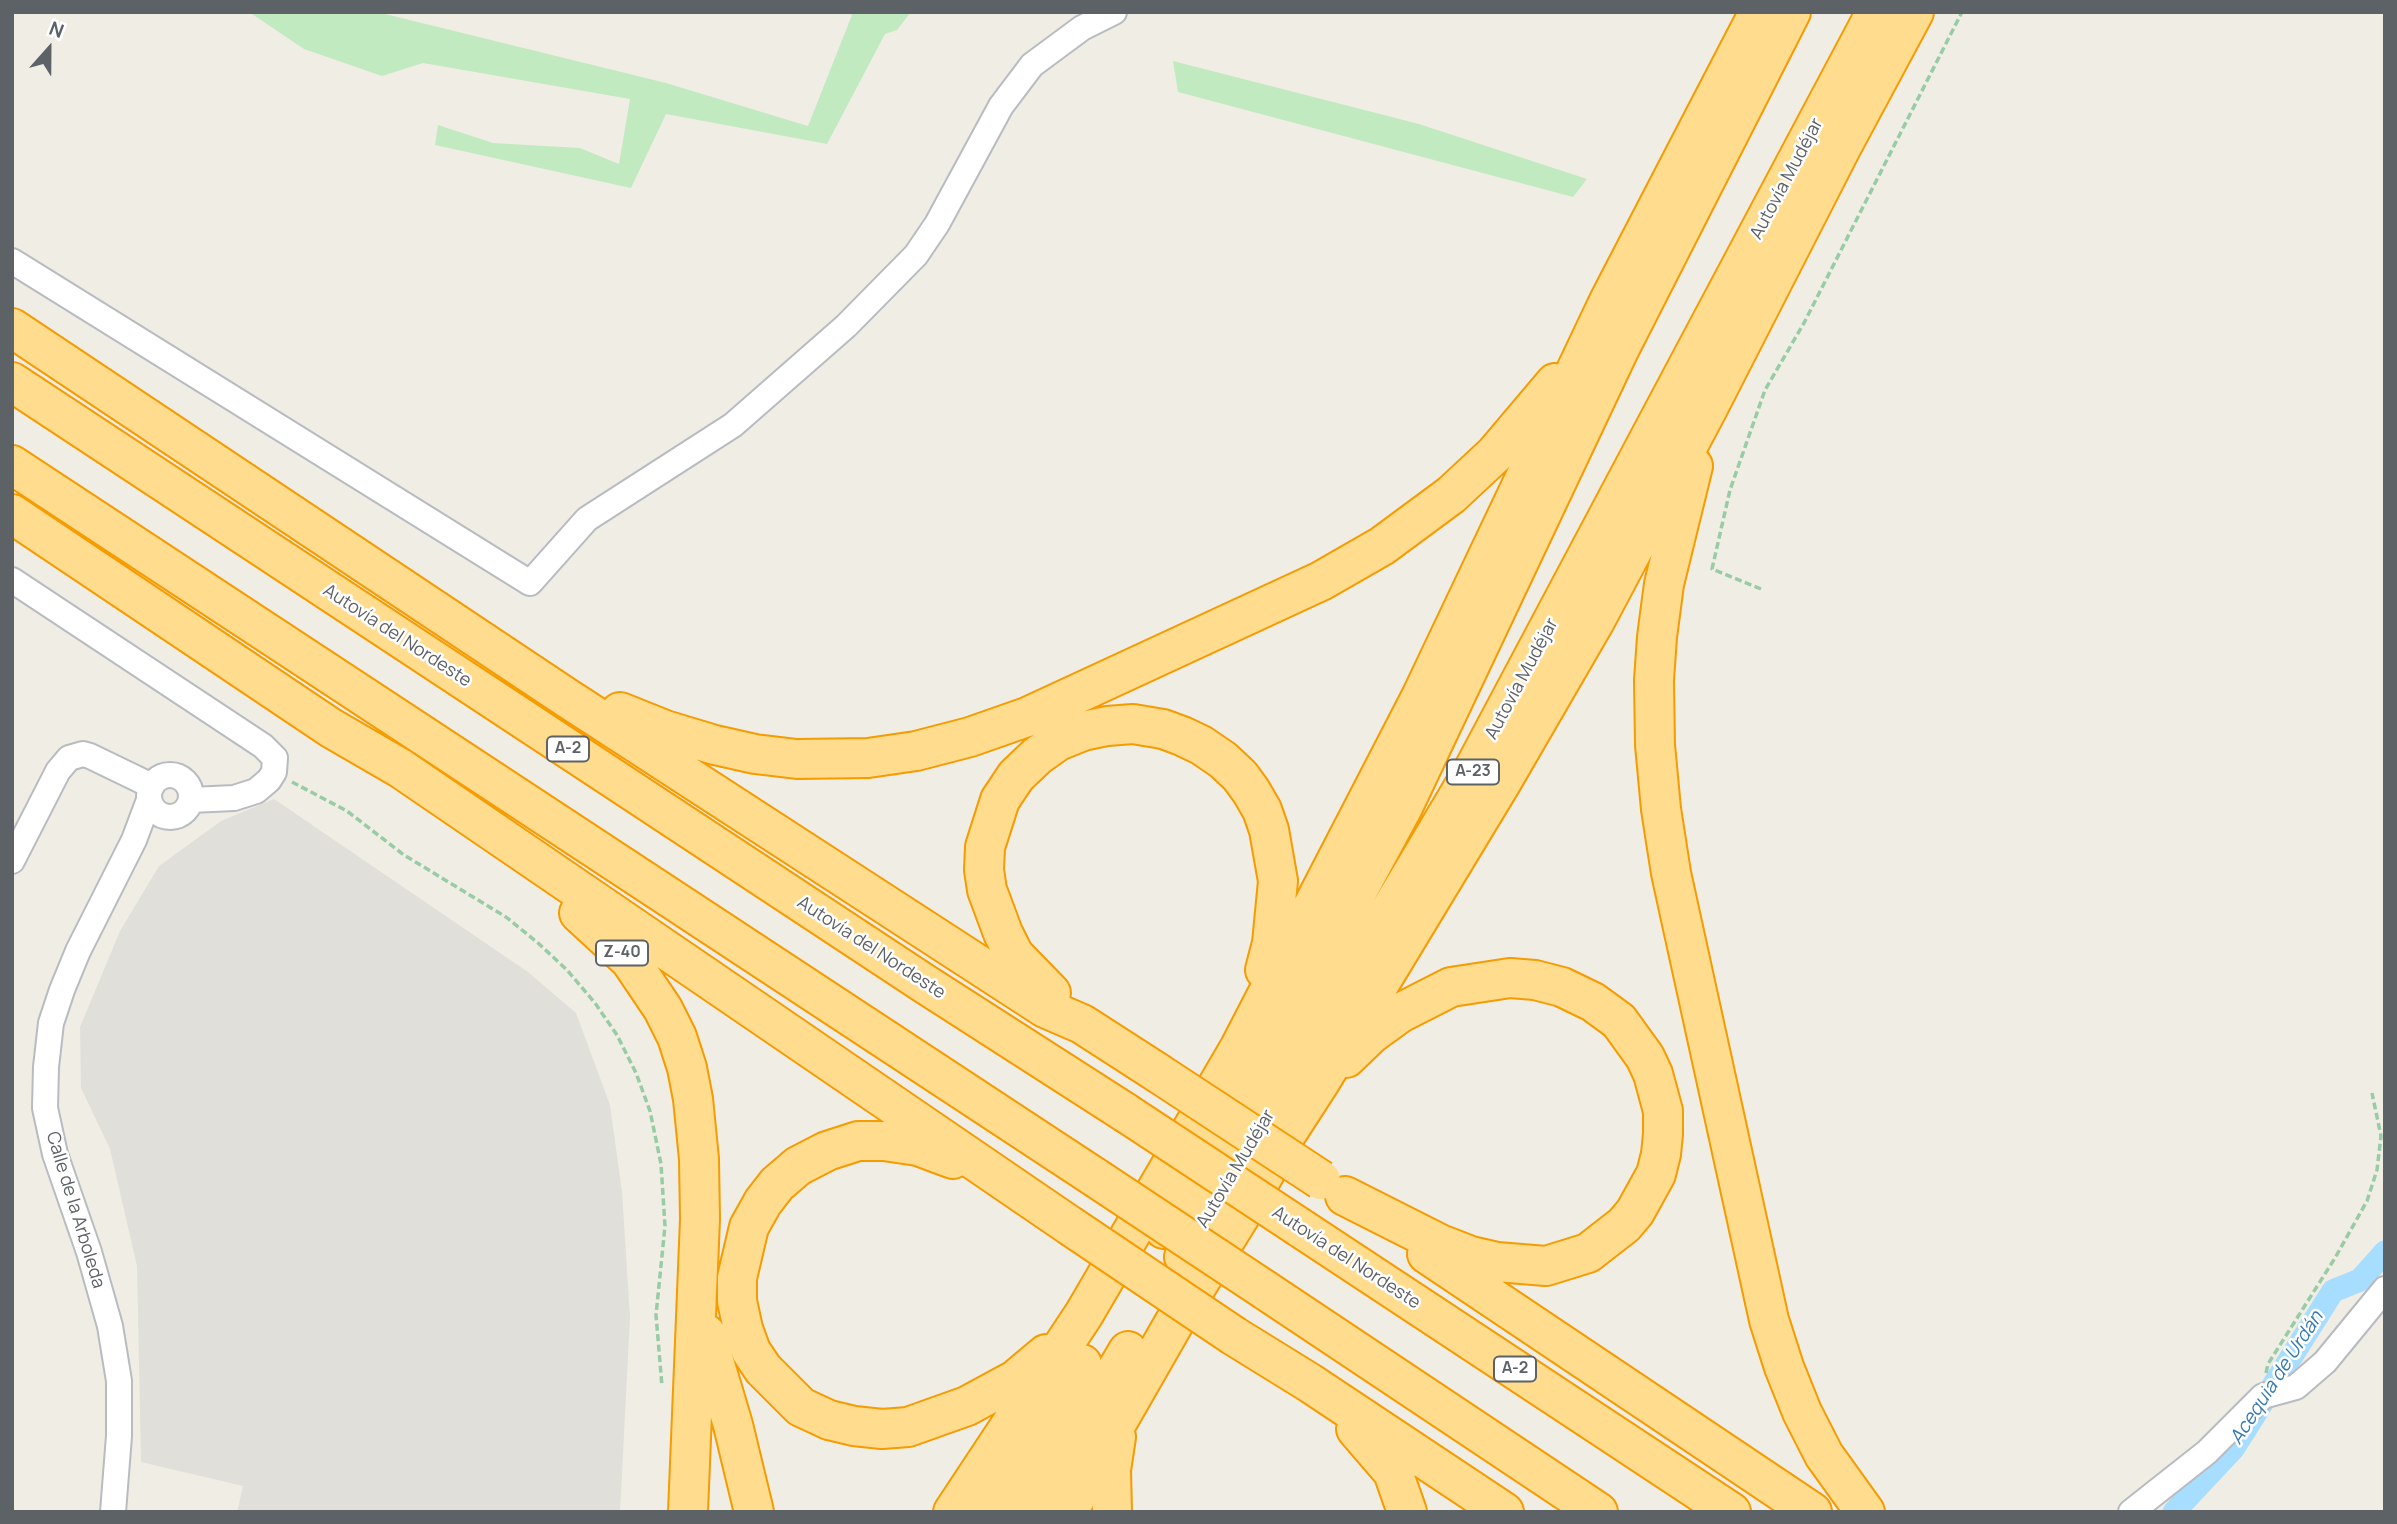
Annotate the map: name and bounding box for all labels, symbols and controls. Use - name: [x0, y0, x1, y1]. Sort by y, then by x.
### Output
- north arrow: [14, 14, 84, 84]
- text: N: [45, 15, 68, 44]
- street label: Autovía Mudéjar: [1746, 115, 1828, 243]
- street label: Autovía del Nordeste: [319, 580, 475, 692]
- street label: Autovía Mudéjar: [1481, 615, 1563, 743]
- road number: A-2: [547, 736, 589, 762]
- road number: A-23: [1447, 760, 1499, 785]
- street label: Autovía del Nordeste: [793, 892, 949, 1004]
- road number: Z-40: [596, 940, 648, 965]
- street label: Autovía Mudéjar: [1192, 1106, 1280, 1232]
- street label: Calle de la Arboleda: [41, 1129, 109, 1291]
- street label: Autovía del Nordeste: [1268, 1202, 1424, 1314]
- water label: Acequia de Urdán: [2226, 1307, 2328, 1449]
- road number: A-2: [1494, 1357, 1536, 1382]

